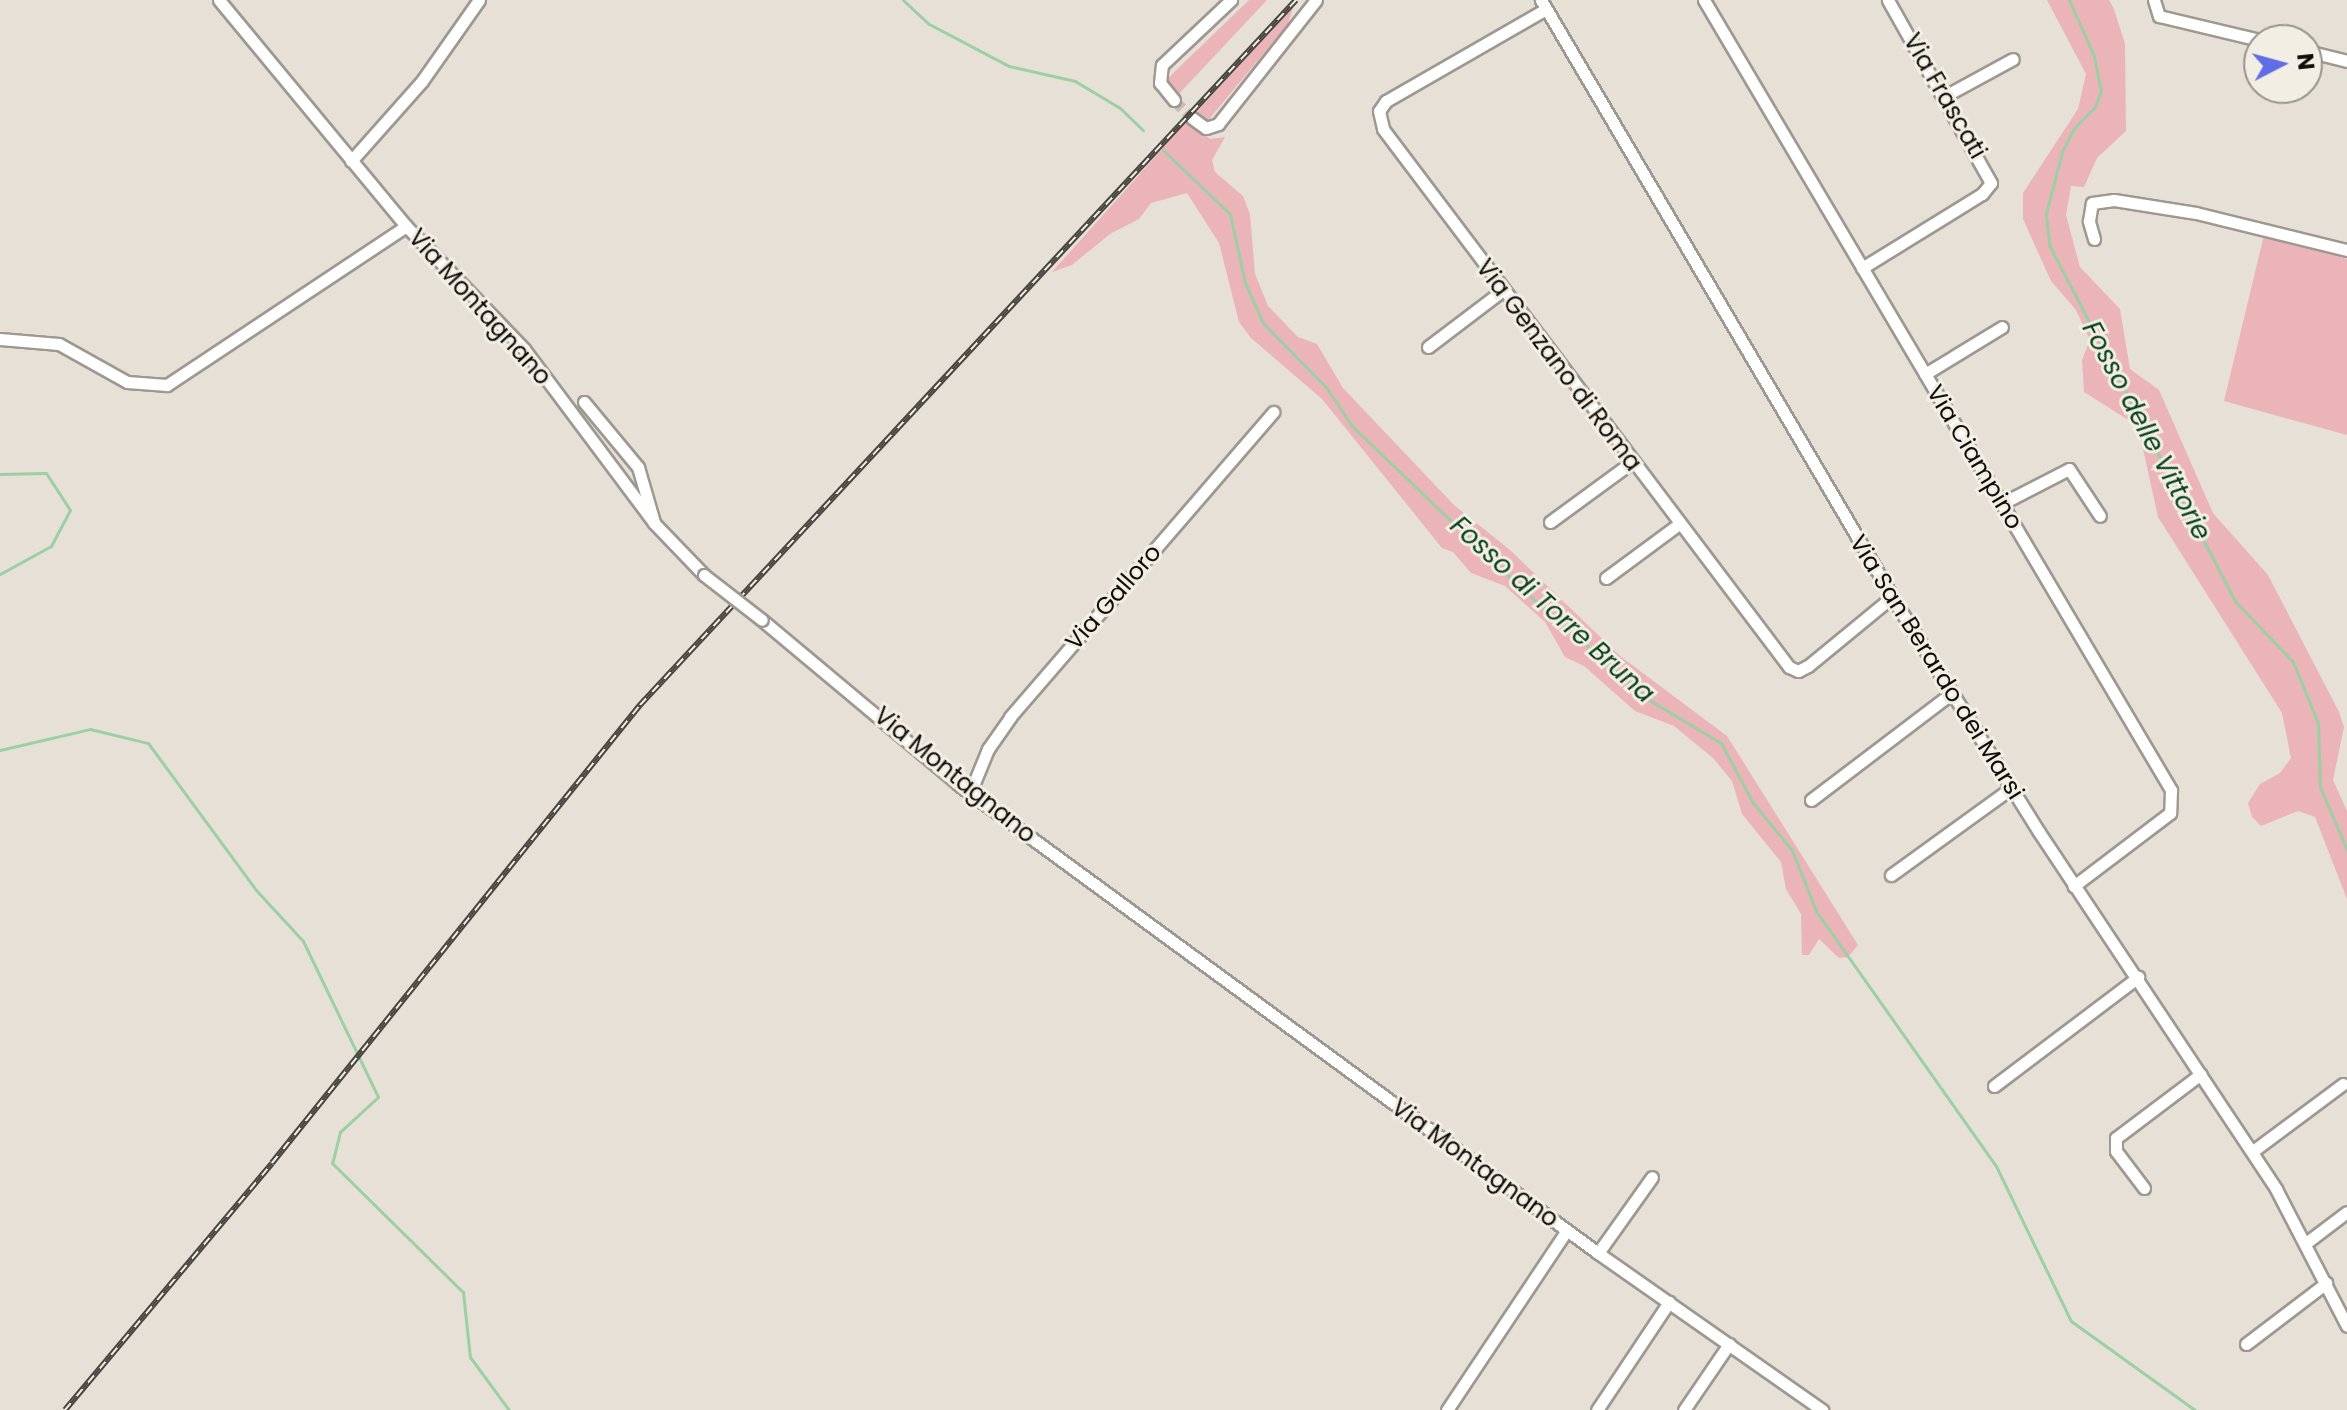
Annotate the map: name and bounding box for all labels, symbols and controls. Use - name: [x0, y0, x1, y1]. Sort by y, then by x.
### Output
- north arrow: [2243, 24, 2323, 104]
- street label: Via Frascati: [1898, 28, 1992, 164]
- text: N: [2289, 52, 2322, 71]
- street label: Via Montagnano: [403, 223, 557, 391]
- street label: Via Genzano di Roma: [1470, 254, 1648, 476]
- water label: Fosso delle Vittorie: [2075, 316, 2217, 546]
- street label: Via Ciampino: [1921, 380, 2029, 534]
- water label: Fosso di Torre Bruna: [1444, 510, 1660, 710]
- street label: Via San Berardo dei Marsi: [1844, 530, 2030, 804]
- street label: Via Galloro: [1059, 538, 1167, 656]
- street label: Via Montagnano: [868, 701, 1042, 849]
- street label: Via Montagnano: [1386, 1093, 1564, 1233]

